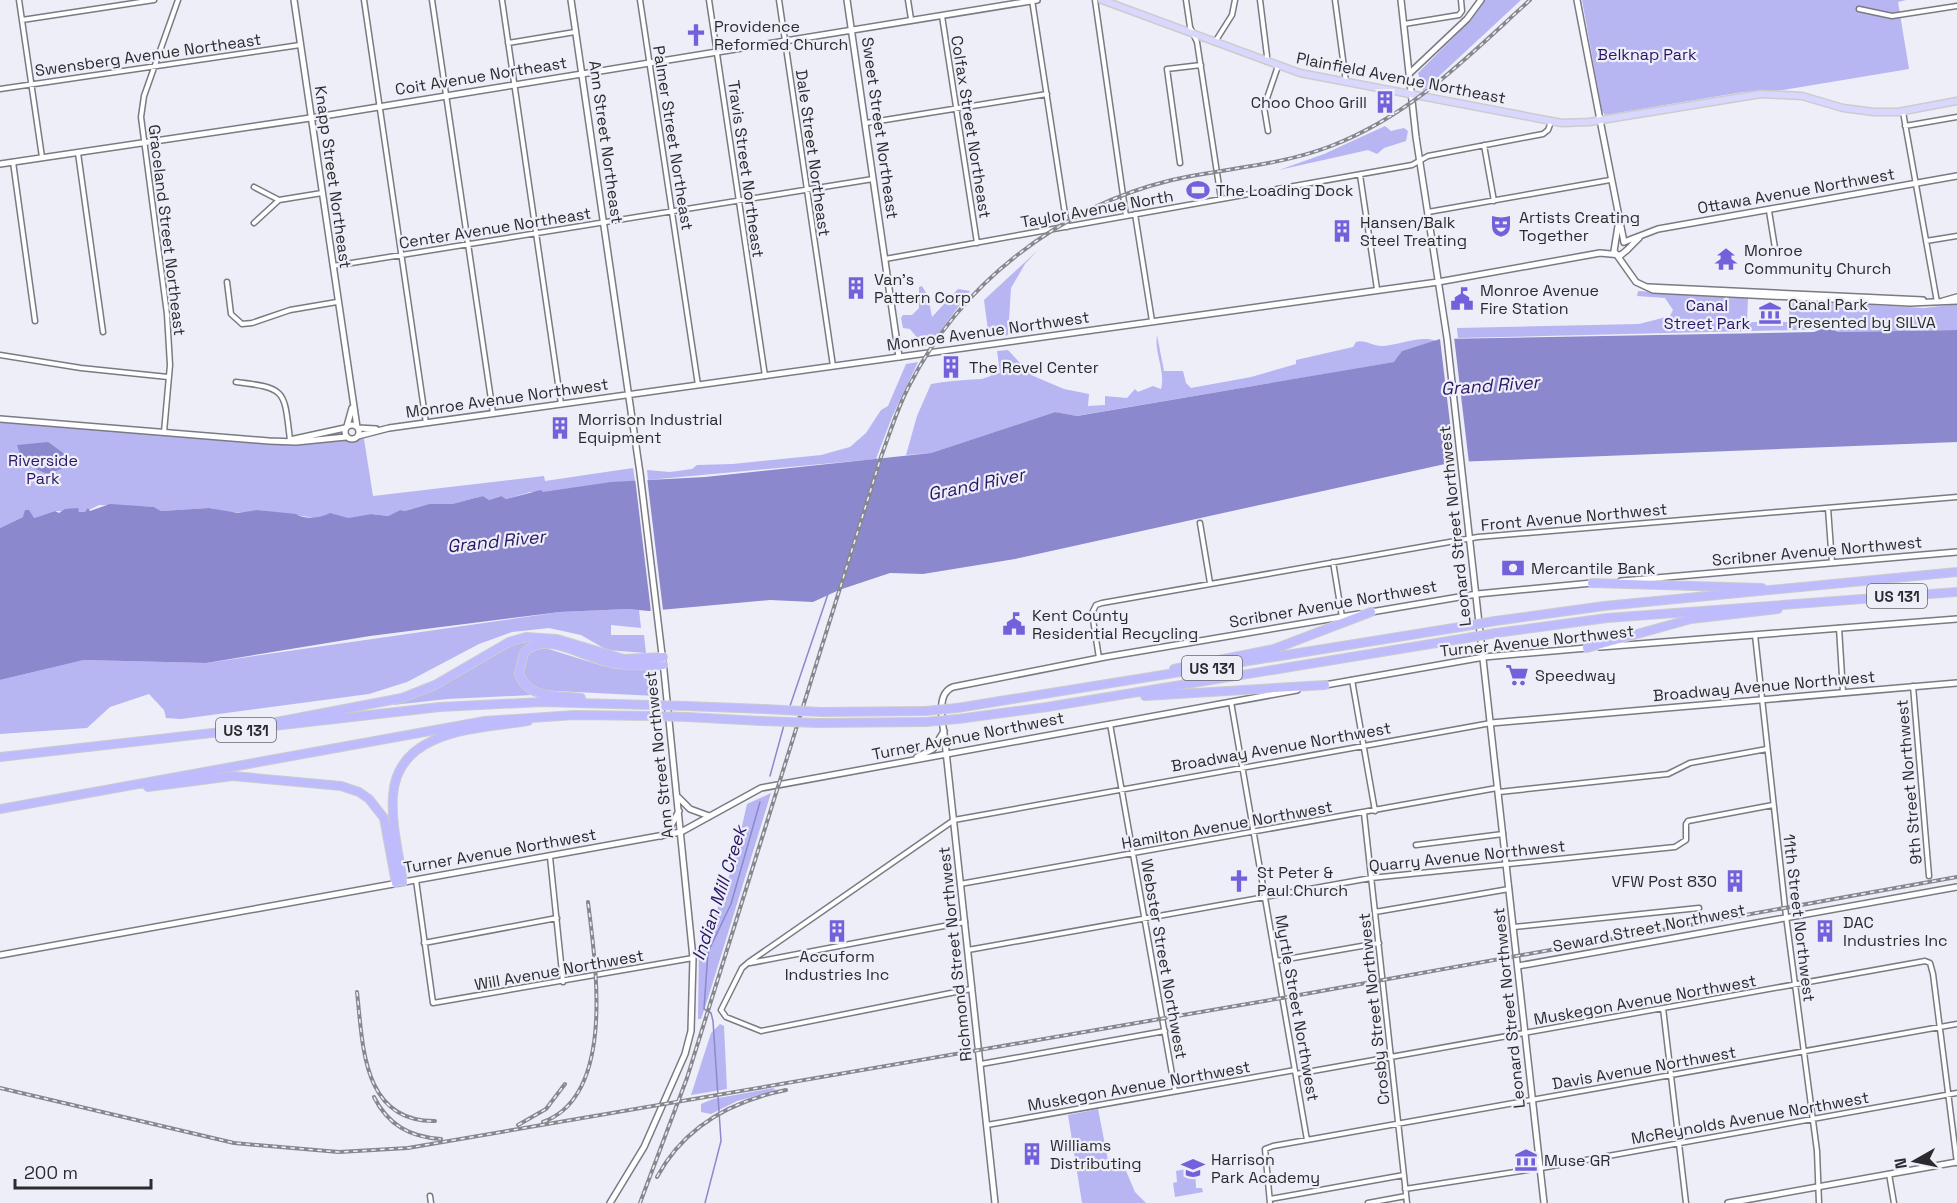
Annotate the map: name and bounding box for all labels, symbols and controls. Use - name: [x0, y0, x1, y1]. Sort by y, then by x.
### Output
- place label: Providence Reformed Church: [714, 16, 848, 55]
- church icon: Providence Reformed Church: [683, 22, 709, 48]
- street label: Swensberg Avenue Northeast: [33, 29, 263, 81]
- street label: Colfax Street Northeast: [946, 34, 996, 220]
- street label: Sweet Street Northeast: [857, 36, 903, 220]
- street label: Palmer Street Northeast: [648, 44, 698, 232]
- park label: Belknap Park: [1597, 44, 1697, 65]
- street label: Plainfield Avenue Northeast: [1294, 47, 1508, 109]
- street label: Coit Avenue Northeast: [393, 52, 569, 100]
- street label: Ann Street Northeast: [584, 59, 628, 225]
- street label: Dale Street Northeast: [791, 68, 835, 238]
- street label: Travis Street Northeast: [723, 79, 769, 259]
- street label: Knapp Street Northeast: [310, 84, 356, 270]
- building icon: Choo Choo Grill: [1372, 89, 1398, 115]
- place label: Choo Choo Grill: [1251, 92, 1367, 113]
- street label: Graceland Street Northeast: [144, 123, 190, 337]
- street label: Ottawa Avenue Northwest: [1696, 163, 1896, 219]
- sports icon: The Loading Dock: [1185, 177, 1211, 203]
- place label: The Loading Dock: [1216, 180, 1354, 201]
- street label: Taylor Avenue North: [1019, 185, 1175, 233]
- street label: Center Avenue Northeast: [397, 202, 593, 254]
- place label: Artists Creating Together: [1519, 207, 1640, 246]
- place label: Hansen/Balk Steel Treating: [1360, 212, 1467, 251]
- theatre icon: Artists Creating Together: [1488, 213, 1514, 239]
- building icon: Hansen/Balk Steel Treating: [1329, 218, 1355, 244]
- place label: Monroe Community Church: [1744, 240, 1891, 279]
- temple icon: Monroe Community Church: [1713, 246, 1739, 272]
- place label: Van's Pattern Corp: [874, 269, 971, 308]
- building icon: Van's Pattern Corp: [843, 275, 869, 301]
- place label: Monroe Avenue Fire Station: [1480, 280, 1599, 319]
- public building icon: Monroe Avenue Fire Station: [1449, 286, 1475, 312]
- place label: Canal Park Presented by SILVA: [1788, 294, 1936, 333]
- park label: Canal Street Park: [1664, 295, 1751, 334]
- museum icon: Canal Park Presented by SILVA: [1757, 300, 1783, 326]
- street label: Monroe Avenue Northwest: [885, 306, 1091, 356]
- building icon: The Revel Center: [938, 354, 964, 380]
- place label: The Revel Center: [969, 357, 1099, 378]
- water label: Grand River: [1440, 370, 1542, 400]
- street label: Monroe Avenue Northwest: [404, 373, 610, 423]
- place label: Morrison Industrial Equipment: [578, 409, 722, 448]
- building icon: Morrison Industrial Equipment: [547, 415, 573, 441]
- street label: Leonard Street Northwest: [1434, 425, 1476, 627]
- park label: Riverside Park: [8, 450, 78, 489]
- water label: Grand River: [925, 462, 1029, 505]
- street label: Front Avenue Northwest: [1480, 498, 1668, 536]
- water label: Grand River: [446, 524, 548, 558]
- street label: Scribner Avenue Northwest: [1711, 531, 1923, 571]
- bank icon: Mercantile Bank: [1500, 555, 1526, 581]
- place label: Mercantile Bank: [1531, 558, 1656, 579]
- street label: Scribner Avenue Northwest: [1227, 575, 1439, 633]
- road number: US 131: [1867, 584, 1927, 608]
- place label: Kent County Residential Recycling: [1032, 605, 1198, 644]
- public building icon: Kent County Residential Recycling: [1001, 611, 1027, 637]
- street label: Turner Avenue Northwest: [1439, 620, 1635, 662]
- road number: US 131: [1182, 656, 1242, 680]
- supermarket icon: Speedway: [1504, 662, 1530, 688]
- place label: Speedway: [1535, 665, 1616, 686]
- street label: Broadway Avenue Northwest: [1652, 666, 1876, 706]
- street label: Ann Street Northwest: [640, 670, 678, 840]
- street label: 9th Street Northwest: [1891, 699, 1927, 865]
- street label: Turner Avenue Northwest: [870, 707, 1066, 765]
- street label: Broadway Avenue Northwest: [1169, 717, 1393, 777]
- road number: US 131: [216, 718, 276, 742]
- street label: Hamilton Avenue Northwest: [1120, 796, 1334, 854]
- water label: Indian Mill Creek: [686, 821, 752, 963]
- street label: Turner Avenue Northwest: [402, 824, 598, 878]
- street label: 11th Street Northwest: [1778, 833, 1820, 1003]
- street label: Quarry Avenue Northwest: [1368, 835, 1566, 877]
- street label: Richmond Street Northwest: [933, 846, 977, 1062]
- street label: Webster Street Northwest: [1136, 857, 1192, 1061]
- place label: St Peter & Paul Church: [1257, 862, 1348, 901]
- church icon: St Peter & Paul Church: [1226, 868, 1252, 894]
- building icon: VFW Post 830: [1722, 868, 1748, 894]
- place label: VFW Post 830: [1612, 871, 1717, 892]
- street label: Seward Street Northwest: [1551, 899, 1747, 957]
- street label: Leonard Street Northwest: [1488, 907, 1530, 1109]
- street label: Crosby Street Northwest: [1353, 912, 1395, 1106]
- place label: DAC Industries Inc: [1843, 912, 1948, 951]
- street label: Myrtle Street Northwest: [1270, 913, 1324, 1103]
- building icon: Accuform Industries Inc: [824, 918, 850, 944]
- building icon: DAC Industries Inc: [1812, 918, 1838, 944]
- street label: Will Avenue Northwest: [473, 945, 645, 995]
- place label: Accuform Industries Inc: [785, 946, 889, 985]
- street label: Muskegon Avenue Northwest: [1532, 970, 1758, 1030]
- street label: Davis Avenue Northwest: [1550, 1041, 1738, 1095]
- street label: Muskegon Avenue Northwest: [1026, 1056, 1252, 1116]
- street label: McReynolds Avenue Northwest: [1629, 1087, 1871, 1149]
- north arrow: [1885, 1131, 1945, 1191]
- place label: Williams Distributing: [1050, 1135, 1142, 1174]
- building icon: Williams Distributing: [1019, 1141, 1045, 1167]
- museum icon: Muse GR: [1513, 1147, 1539, 1173]
- place label: Harrison Park Academy: [1211, 1149, 1320, 1188]
- place label: Muse GR: [1544, 1150, 1610, 1171]
- scale bar: [15, 1152, 152, 1190]
- school or university icon: Harrison Park Academy: [1180, 1155, 1206, 1181]
- text: N: [1889, 1156, 1912, 1170]
- text: 200 m: [24, 1161, 78, 1184]

